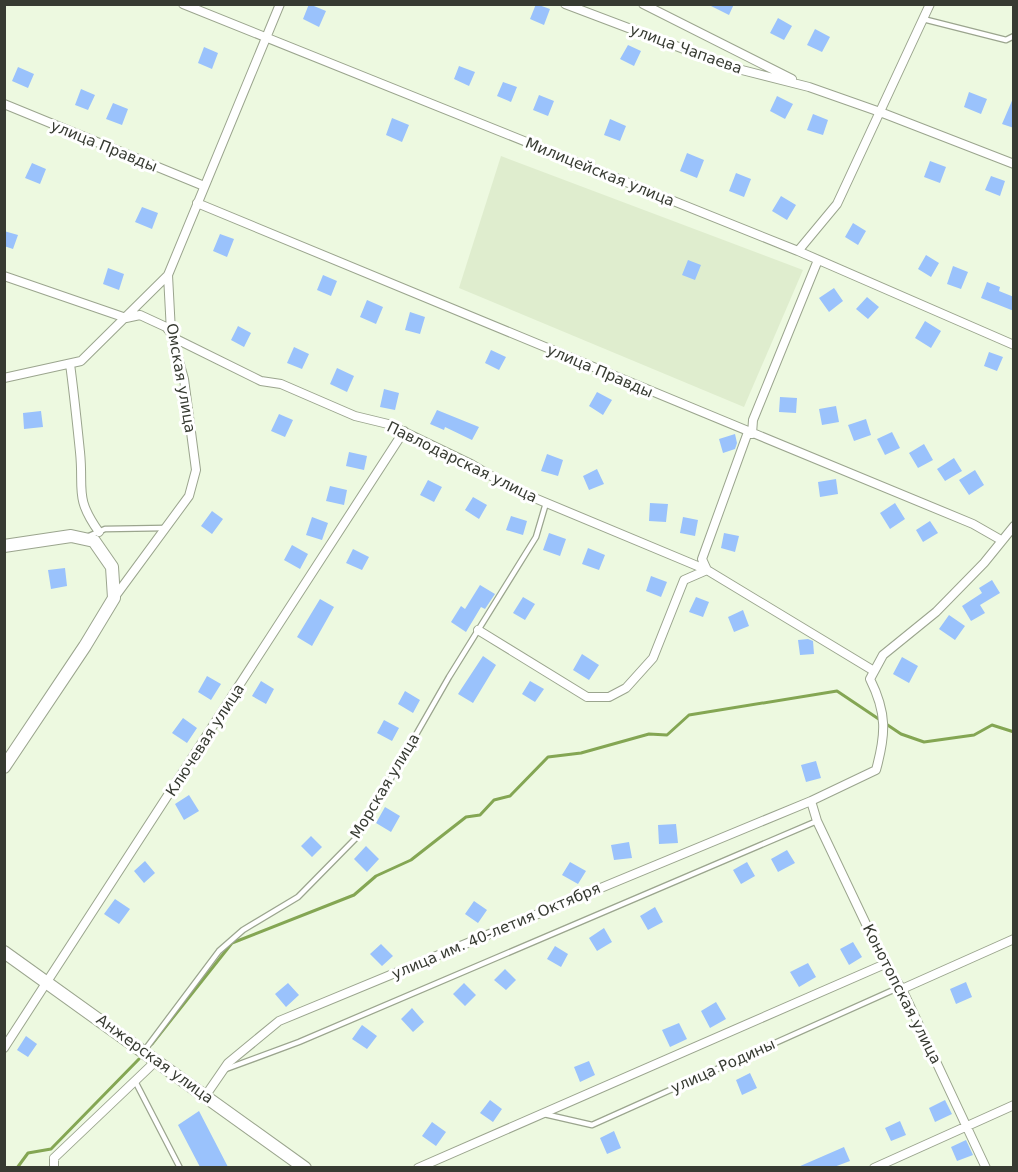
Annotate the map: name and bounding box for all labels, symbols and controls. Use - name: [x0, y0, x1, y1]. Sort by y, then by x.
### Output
- street label: улица Чапаева: [627, 20, 745, 78]
- street label: улица Правды: [48, 116, 160, 176]
- street label: Милицейская улица: [523, 134, 677, 210]
- street label: Омская улица: [162, 322, 200, 434]
- street label: улица Правды: [544, 341, 656, 401]
- street label: Павлодарская улица: [384, 418, 540, 506]
- street label: Ключевая улица: [162, 680, 248, 800]
- street label: Морская улица: [346, 730, 424, 842]
- street label: улица им. 40-летия Октября: [389, 879, 603, 983]
- street label: Конотопская улица: [859, 921, 945, 1067]
- street label: Анжерская улица: [93, 1011, 217, 1107]
- street label: улица Родины: [668, 1035, 778, 1097]

